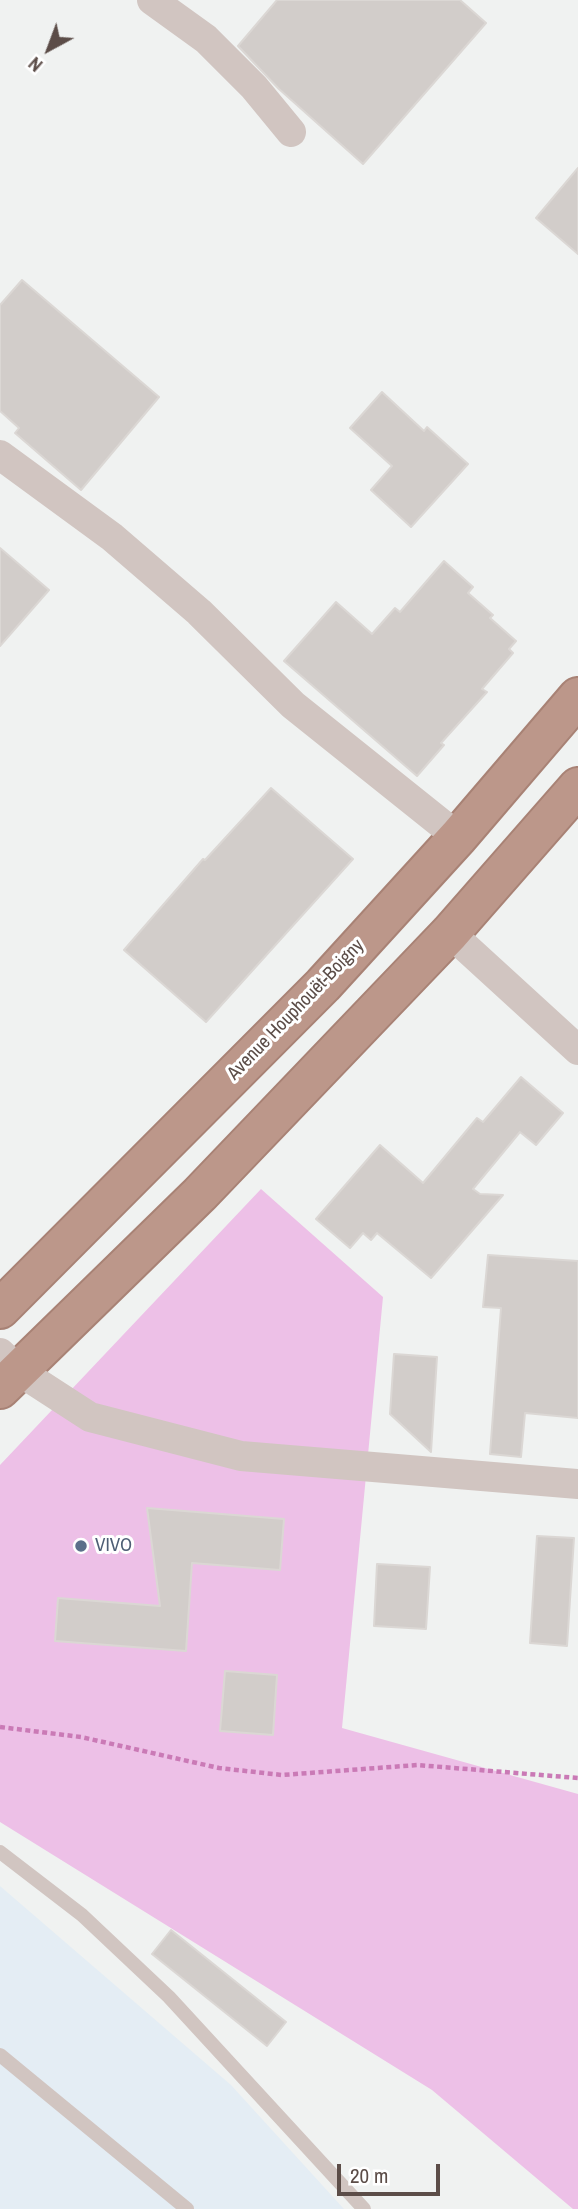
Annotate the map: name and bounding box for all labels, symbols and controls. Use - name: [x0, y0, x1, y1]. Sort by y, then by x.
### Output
- north arrow: [14, 14, 84, 84]
- text: N: [22, 51, 48, 78]
- street label: Avenue Houphouët-Boigny: [223, 935, 369, 1085]
- place label: VIVO: [95, 1535, 132, 1557]
- marker: VIVO: [73, 1538, 89, 1554]
- scale bar: [340, 2150, 443, 2194]
- text: 20 m: [350, 2161, 388, 2190]

